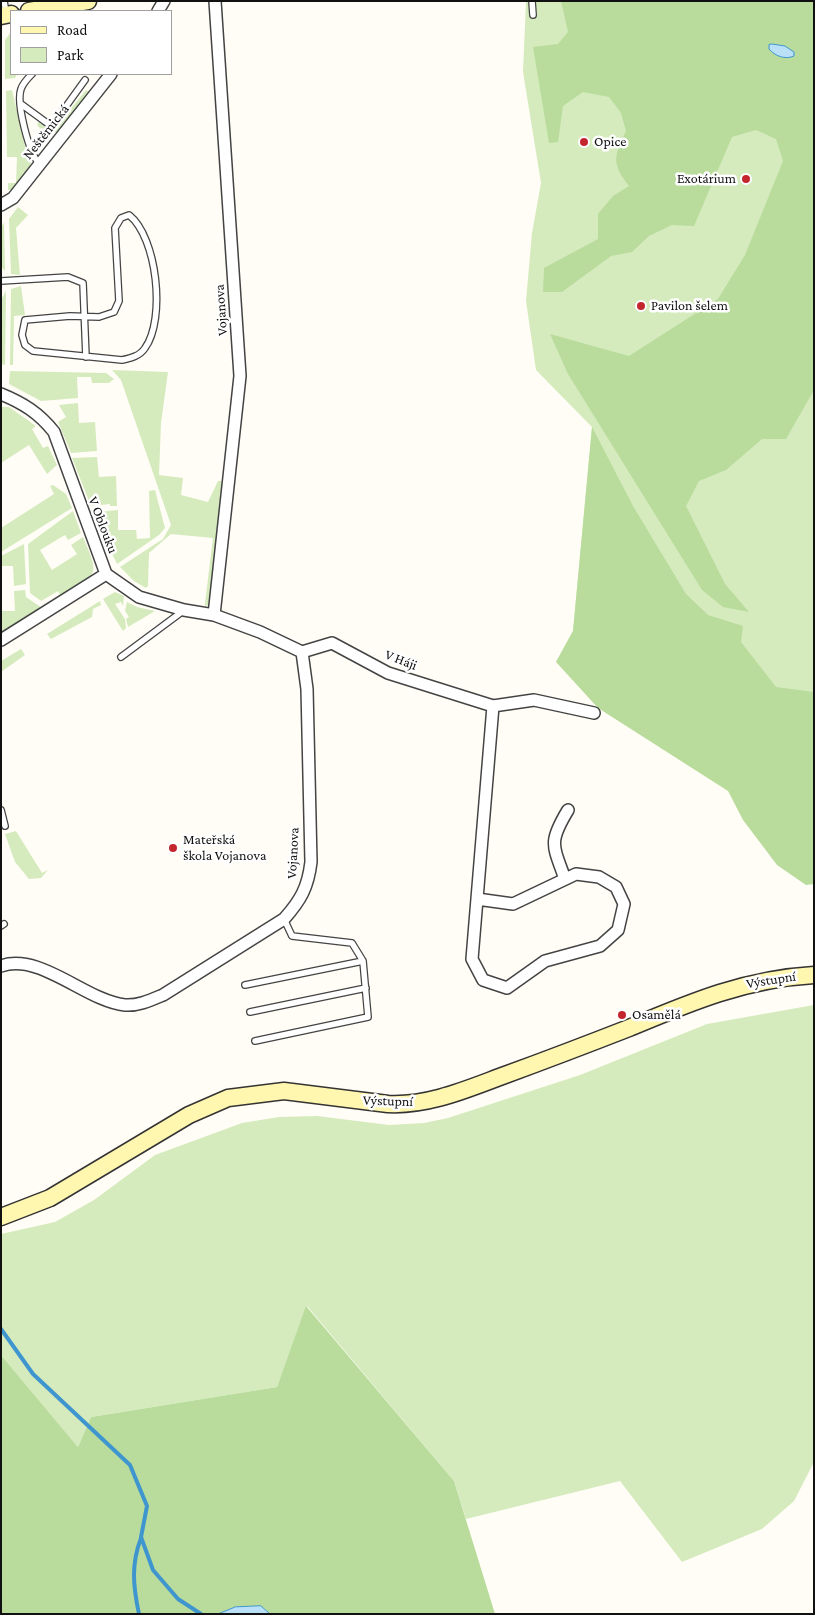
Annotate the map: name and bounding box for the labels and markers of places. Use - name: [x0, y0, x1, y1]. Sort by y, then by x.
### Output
- place label: Opice: [594, 134, 626, 150]
- marker: Opice: [578, 136, 590, 148]
- place label: Exotárium: [677, 171, 736, 187]
- marker: Exotárium: [740, 173, 752, 185]
- place label: Pavilon šelem: [651, 298, 728, 314]
- marker: Pavilon šelem: [635, 300, 647, 312]
- place label: Mateřská škola Vojanova: [183, 832, 266, 864]
- marker: Mateřská škola Vojanova: [167, 842, 179, 854]
- place label: Osamělá: [632, 1007, 681, 1023]
- marker: Osamělá: [616, 1009, 628, 1021]

